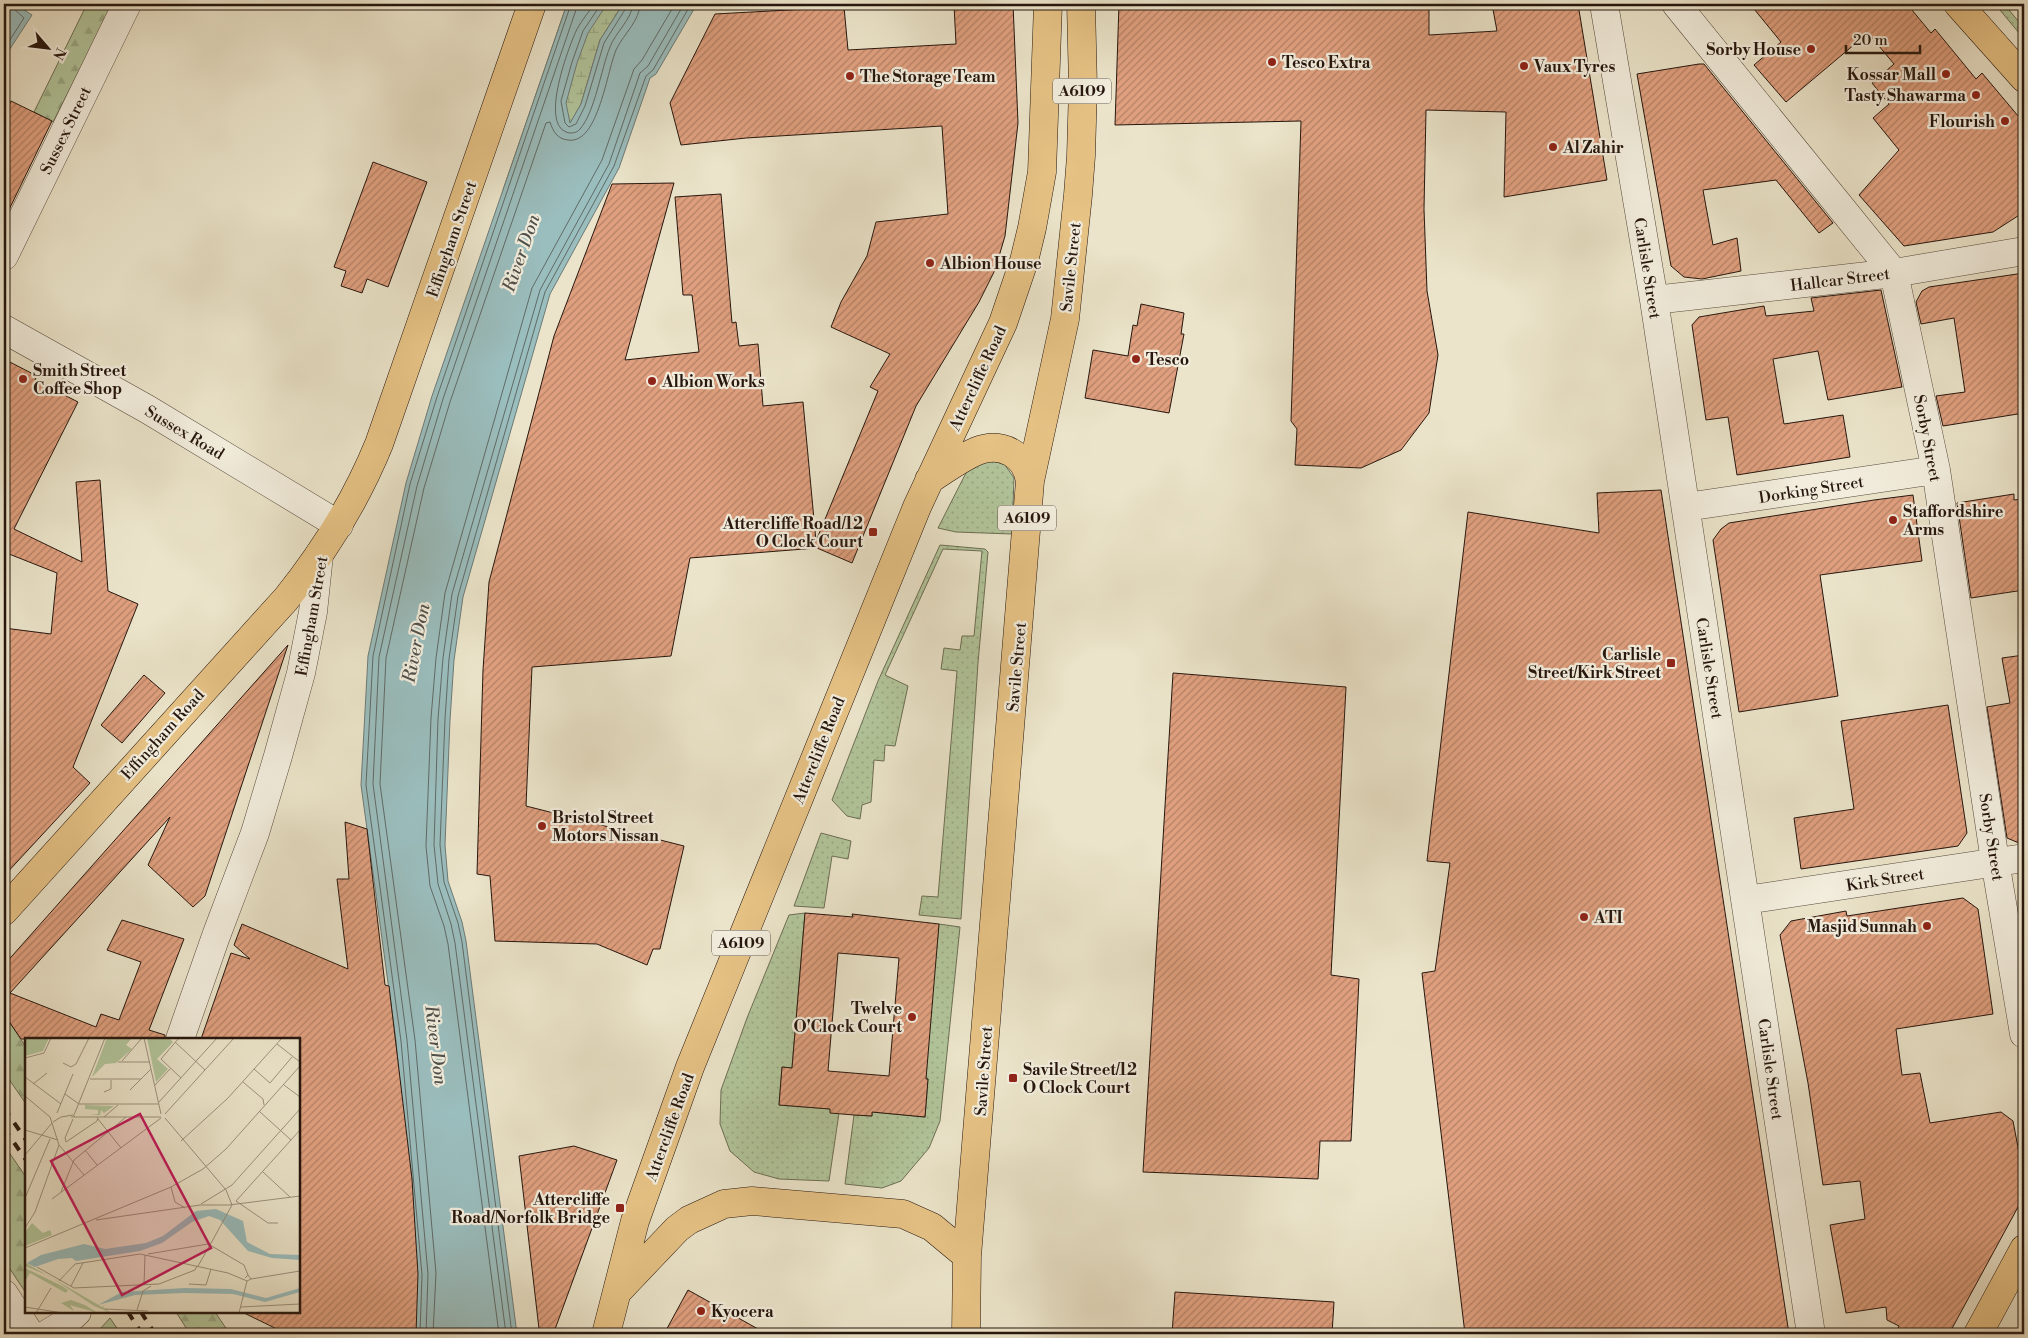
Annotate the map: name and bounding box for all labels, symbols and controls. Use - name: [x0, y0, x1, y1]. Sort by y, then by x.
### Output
- north arrow: [22, 22, 72, 72]
- scale bar: [1846, 22, 1919, 54]
- text: 20 m: [1853, 31, 1888, 50]
- place label: Sorby House: [1706, 40, 1801, 60]
- marker: Sorby House: [1805, 43, 1817, 55]
- text: N: [48, 45, 69, 63]
- place label: Tesco Extra: [1282, 53, 1371, 73]
- marker: Tesco Extra: [1266, 56, 1278, 68]
- place label: Vaux Tyres: [1533, 57, 1615, 77]
- marker: Vaux Tyres: [1518, 60, 1530, 72]
- place label: Kossar Mall: [1847, 65, 1937, 85]
- place label: The Storage Team: [860, 67, 996, 87]
- marker: Kossar Mall: [1940, 68, 1952, 80]
- marker: The Storage Team: [844, 70, 856, 82]
- road number: A6109: [1053, 78, 1111, 104]
- street label: Sussex Street: [36, 83, 96, 178]
- place label: Tasty Shawarma: [1845, 86, 1966, 106]
- marker: Tasty Shawarma: [1970, 89, 1982, 101]
- place label: Flourish: [1929, 112, 1995, 132]
- marker: Flourish: [1999, 115, 2011, 127]
- place label: Al Zahir: [1562, 138, 1624, 158]
- marker: Al Zahir: [1547, 141, 1559, 153]
- street label: Effingham Street: [423, 178, 481, 300]
- water label: River Don: [497, 211, 546, 296]
- street label: Carlisle Street: [1629, 216, 1665, 321]
- street label: Savile Street: [1056, 221, 1086, 313]
- place label: Albion House: [939, 254, 1042, 274]
- marker: Albion House: [924, 257, 936, 269]
- street label: Hallcar Street: [1789, 264, 1891, 296]
- street label: Attercliffe Road: [944, 323, 1011, 435]
- place label: Tesco: [1146, 350, 1189, 370]
- marker: Tesco: [1130, 353, 1142, 365]
- place label: Smith Street Coffee Shop: [33, 361, 126, 399]
- place label: Albion Works: [661, 372, 765, 392]
- marker: Smith Street Coffee Shop: [17, 373, 29, 385]
- marker: Albion Works: [646, 375, 658, 387]
- street label: Sorby Street: [1909, 393, 1945, 484]
- street label: Sussex Road: [141, 401, 228, 464]
- street label: Dorking Street: [1757, 472, 1866, 508]
- place label: Staffordshire Arms: [1902, 502, 2004, 540]
- road number: A6109: [998, 506, 1056, 530]
- place label: Attercliffe Road/12 O Clock Court: [722, 514, 863, 552]
- marker: Staffordshire Arms: [1887, 514, 1899, 526]
- marker: Attercliffe Road/12 O Clock Court: [867, 526, 879, 538]
- street label: Effingham Street: [292, 554, 332, 678]
- water label: River Don: [397, 601, 436, 686]
- street label: Carlisle Street: [1691, 616, 1727, 721]
- street label: Savile Street: [1003, 621, 1031, 713]
- place label: Carlisle Street/Kirk Street: [1528, 645, 1661, 683]
- marker: Carlisle Street/Kirk Street: [1665, 657, 1677, 669]
- street label: Effingham Road: [117, 685, 209, 784]
- street label: Attercliffe Road: [788, 694, 849, 808]
- street label: Sorby Street: [1974, 792, 2008, 883]
- place label: Bristol Street Motors Nissan: [552, 808, 659, 846]
- marker: Bristol Street Motors Nissan: [536, 820, 548, 832]
- street label: Kirk Street: [1845, 864, 1926, 896]
- place label: ATI: [1593, 908, 1623, 928]
- marker: ATI: [1578, 911, 1590, 923]
- place label: Masjid Sunnah: [1807, 917, 1917, 937]
- marker: Masjid Sunnah: [1921, 920, 1933, 932]
- road number: A6109: [712, 930, 770, 956]
- place label: Twelve O'Clock Court: [793, 999, 902, 1037]
- water label: River Don: [419, 1003, 452, 1087]
- marker: Twelve O'Clock Court: [906, 1011, 918, 1023]
- street label: Carlisle Street: [1753, 1017, 1787, 1122]
- street label: Savile Street: [971, 1025, 997, 1117]
- inset map: [25, 1038, 300, 1313]
- place label: Savile Street/12 O Clock Court: [1023, 1060, 1137, 1098]
- street label: Attercliffe Road: [641, 1071, 699, 1185]
- marker: Savile Street/12 O Clock Court: [1007, 1072, 1019, 1084]
- place label: Attercliffe Road/Norfolk Bridge: [451, 1190, 610, 1228]
- marker: Attercliffe Road/Norfolk Bridge: [614, 1202, 626, 1214]
- place label: Kyocera: [711, 1302, 774, 1322]
- marker: Kyocera: [695, 1305, 707, 1317]

